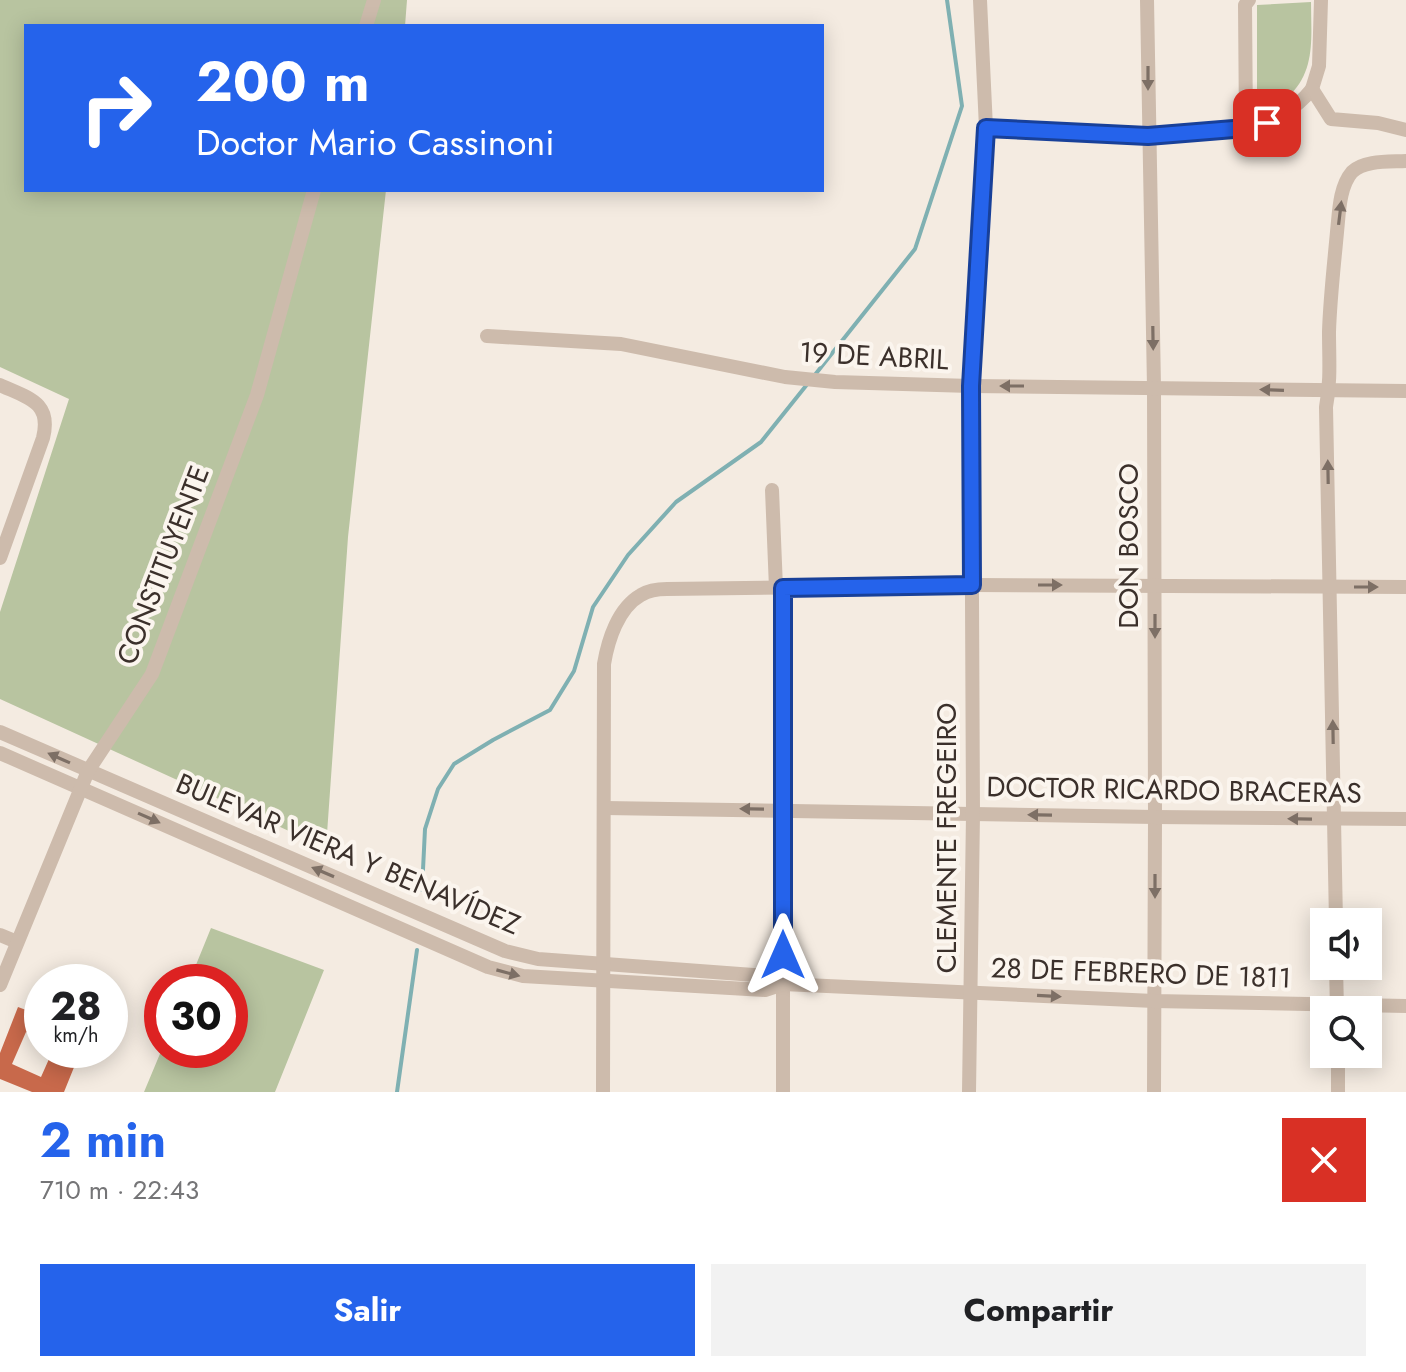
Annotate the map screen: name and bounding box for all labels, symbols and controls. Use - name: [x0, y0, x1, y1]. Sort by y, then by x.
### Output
- text: 200 m: [196, 41, 370, 122]
- icon: right: [64, 56, 168, 160]
- one-way arrow: [1142, 66, 1154, 91]
- pin: [1233, 89, 1301, 157]
- icon: arrive: [1245, 101, 1289, 145]
- text: Doctor Mario Cassinoni: [196, 116, 555, 168]
- one-way arrow: [1333, 200, 1346, 225]
- one-way arrow: [1146, 326, 1159, 351]
- street label: 19 DE ABRIL: [798, 332, 950, 380]
- one-way arrow: [999, 380, 1024, 392]
- one-way arrow: [1259, 384, 1284, 397]
- one-way arrow: [1321, 459, 1334, 484]
- street label: CONSTITUYENTE: [106, 460, 220, 670]
- street label: DON BOSCO: [1108, 463, 1149, 629]
- one-way arrow: [1038, 579, 1063, 591]
- one-way arrow: [1354, 581, 1379, 593]
- one-way arrow: [1149, 614, 1161, 639]
- street label: CLEMENTE FREGEIRO: [926, 703, 967, 973]
- one-way arrow: [1326, 719, 1339, 744]
- one-way arrow: [47, 751, 71, 765]
- street label: BULEVAR VIERA Y BENAVÍDEZ: [170, 763, 526, 945]
- street label: DOCTOR RICARDO BRACERAS: [986, 766, 1362, 814]
- one-way arrow: [739, 803, 764, 816]
- one-way arrow: [1027, 809, 1052, 821]
- one-way arrow: [137, 811, 160, 824]
- one-way arrow: [1287, 813, 1312, 825]
- one-way arrow: [311, 866, 335, 879]
- one-way arrow: [1148, 874, 1161, 899]
- map controls: [1310, 908, 1382, 1068]
- button: sound: [1310, 908, 1382, 980]
- position arrow: [741, 913, 825, 997]
- street label: 28 DE FEBRERO DE 1811: [990, 947, 1292, 999]
- speed limit sign: 30: [144, 964, 248, 1068]
- one-way arrow: [495, 967, 520, 979]
- text: 28: [50, 977, 102, 1035]
- one-way arrow: [1037, 990, 1062, 1003]
- button: search: [1310, 996, 1382, 1068]
- text: km/h: [53, 1021, 99, 1050]
- text: 2 min: [40, 1106, 166, 1175]
- button: close: [1282, 1118, 1366, 1202]
- text: 710 m · 22:43: [40, 1171, 199, 1209]
- button: Salir: [40, 1264, 695, 1356]
- button: Compartir: [711, 1264, 1366, 1356]

